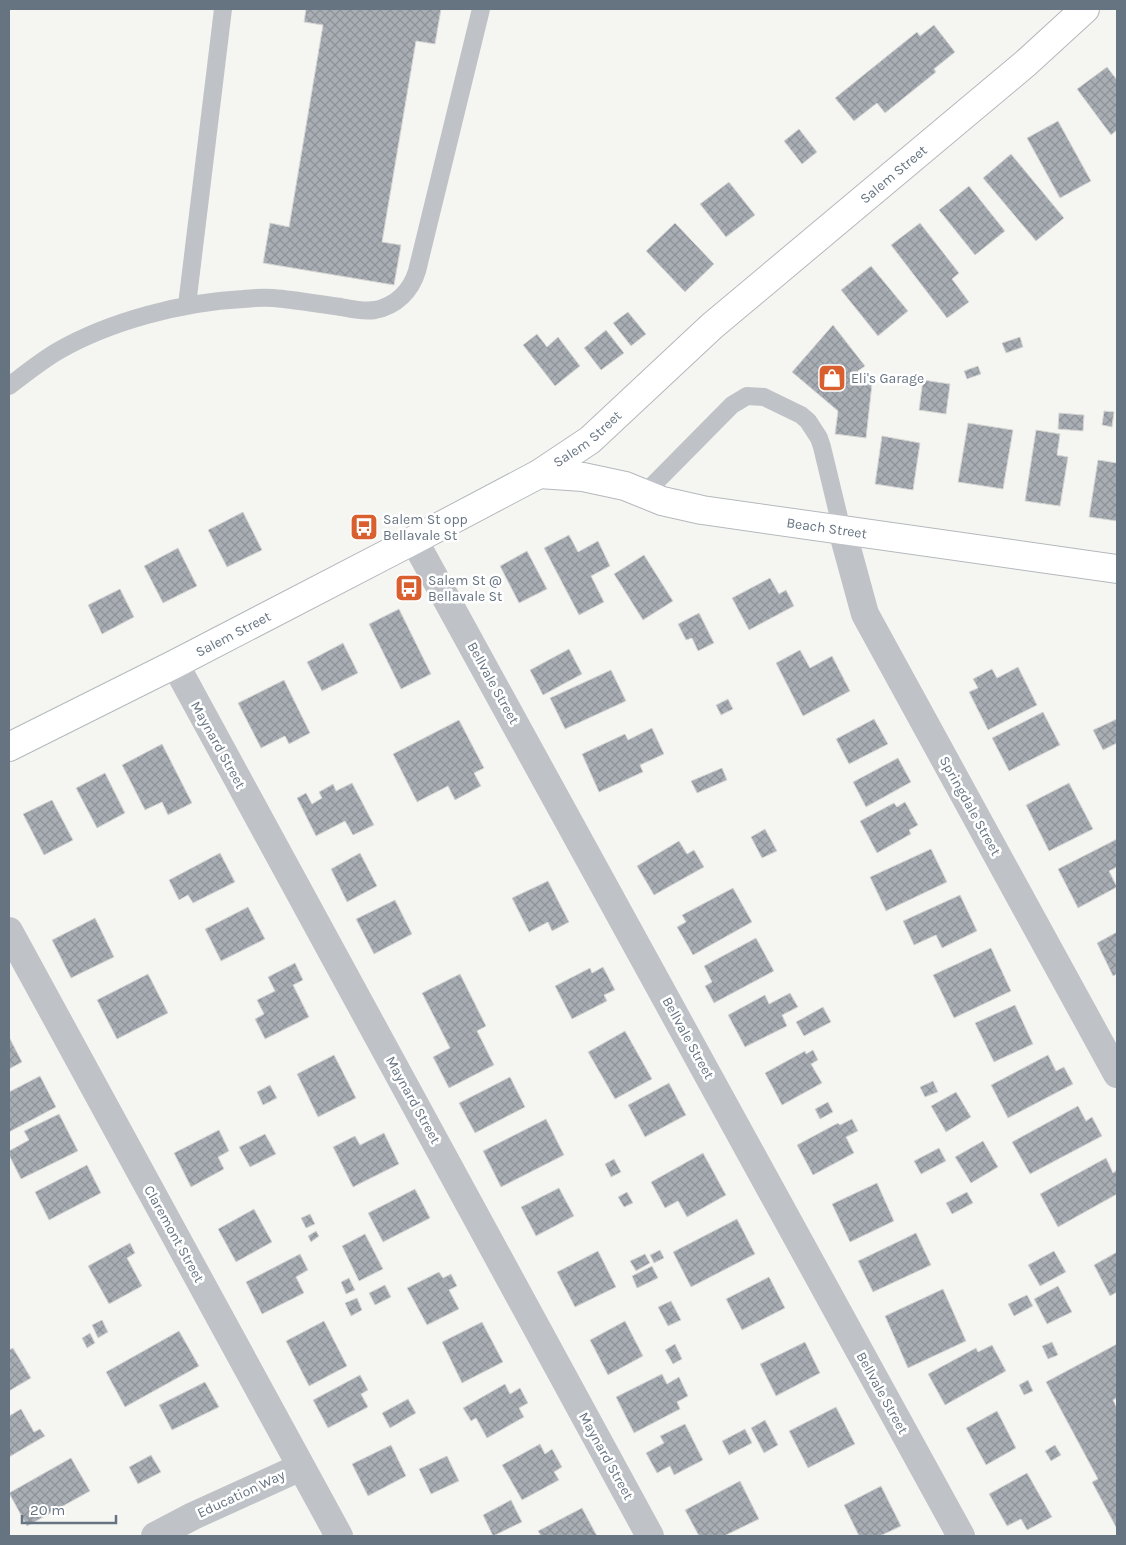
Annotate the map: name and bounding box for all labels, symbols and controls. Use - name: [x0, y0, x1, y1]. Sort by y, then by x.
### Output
- street label: Salem Street: [856, 141, 930, 207]
- shop icon: Eli's Garage: [817, 363, 847, 393]
- place label: Eli's Garage: [851, 370, 924, 387]
- street label: Salem Street: [550, 407, 625, 471]
- place label: Salem St opp Bellavale St: [383, 511, 468, 544]
- bus stop icon: Salem St opp Bellavale St: [349, 512, 379, 542]
- street label: Beach Street: [785, 514, 868, 542]
- place label: Salem St @ Bellavale St: [428, 572, 502, 605]
- bus stop icon: Salem St @ Bellavale St: [394, 573, 424, 603]
- street label: Salem Street: [193, 607, 273, 660]
- street label: Bellvale Street: [463, 639, 523, 727]
- street label: Maynard Street: [187, 698, 249, 792]
- street label: Springdale Street: [936, 753, 1004, 859]
- street label: Bellvale Street: [658, 994, 718, 1082]
- street label: Maynard Street: [382, 1053, 444, 1147]
- street label: Claremont Street: [140, 1182, 208, 1286]
- street label: Bellvale Street: [852, 1349, 912, 1437]
- street label: Maynard Street: [575, 1409, 637, 1503]
- street label: Education Way: [194, 1466, 288, 1522]
- scale bar: [22, 1492, 116, 1524]
- text: 20 m: [30, 1501, 65, 1519]

